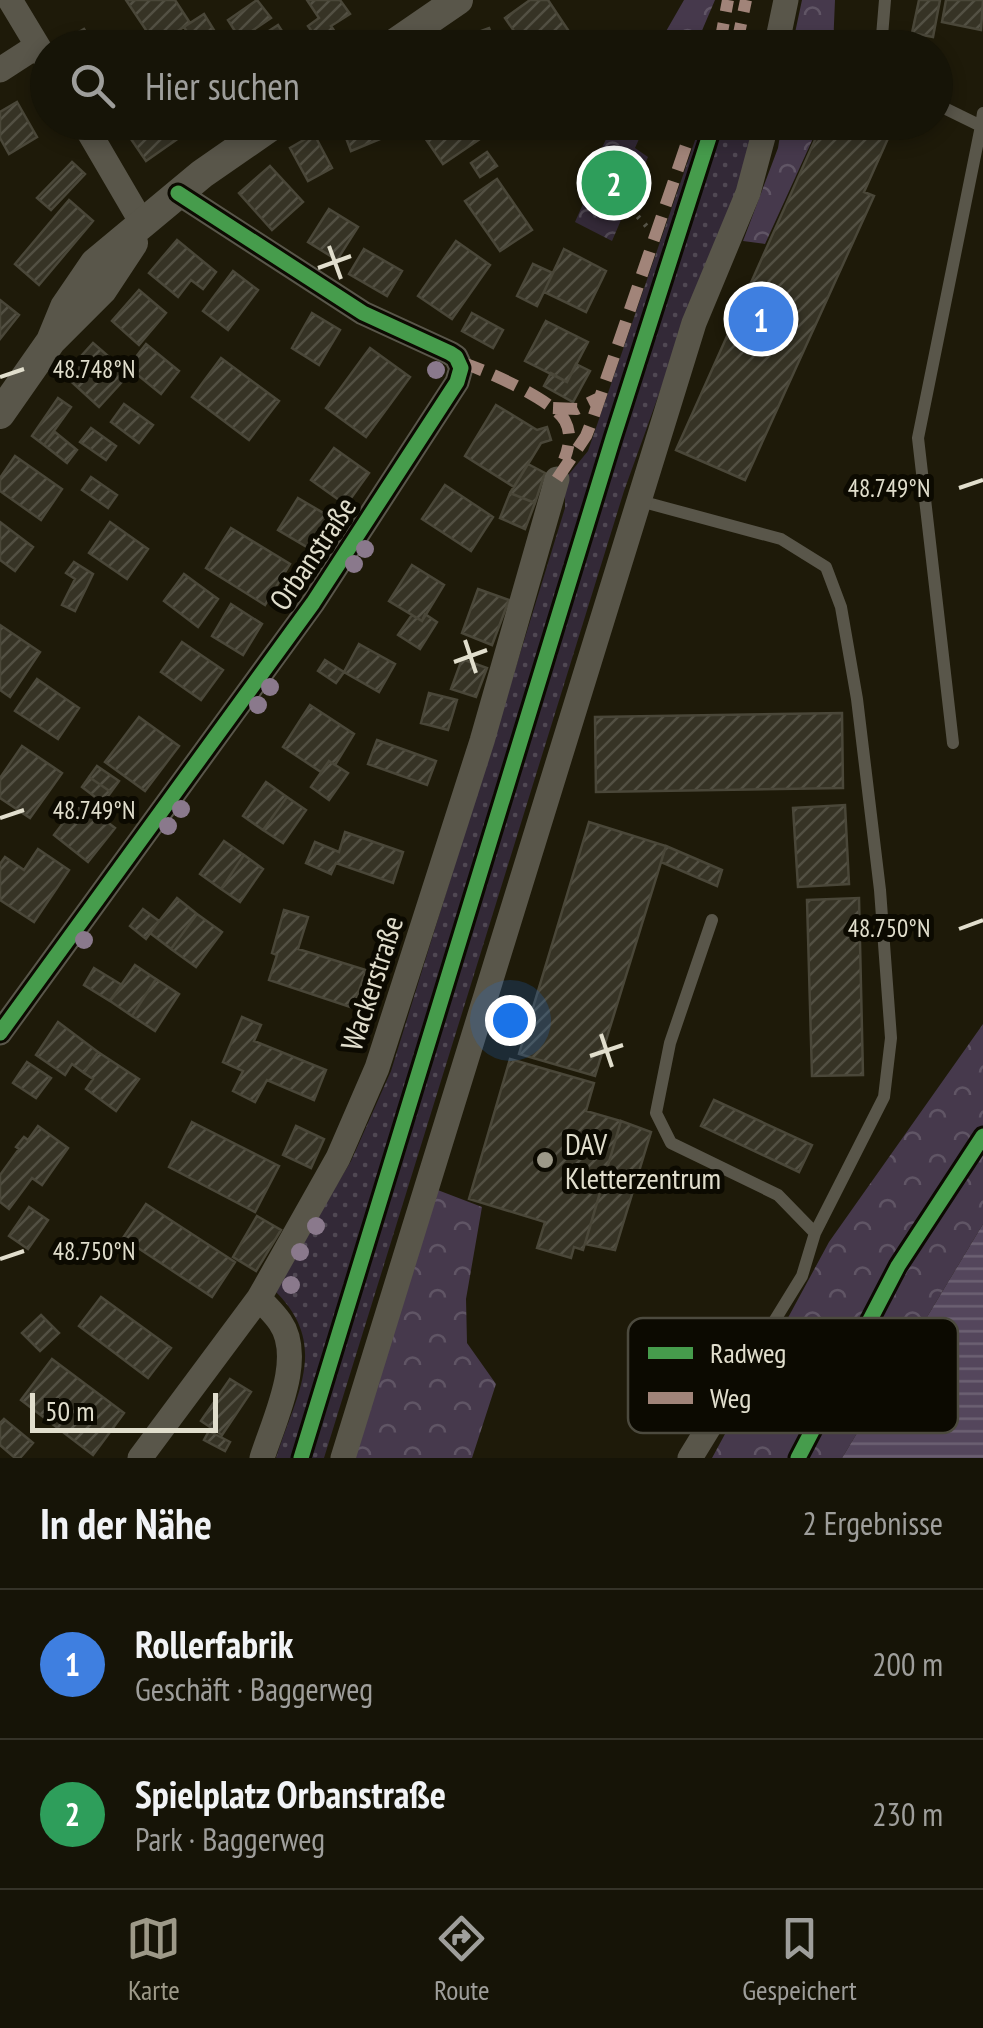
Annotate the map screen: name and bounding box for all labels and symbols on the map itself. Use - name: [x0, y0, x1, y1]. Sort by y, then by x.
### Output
- pin: 2: [582, 146, 646, 220]
- pin: 1: [728, 282, 794, 356]
- text: 48.748°N: [53, 353, 135, 385]
- text: 48.749°N: [848, 472, 930, 504]
- street label: Orbanstraße: [260, 489, 364, 617]
- text: 48.749°N: [53, 794, 135, 826]
- street label: Wackerstraße: [331, 911, 411, 1055]
- text: 48.750°N: [848, 912, 930, 944]
- your location: [485, 995, 536, 1046]
- place label: DAV Kletterzentrum: [565, 1124, 721, 1197]
- marker: DAV Kletterzentrum: [534, 1149, 556, 1171]
- text: 48.750°N: [53, 1235, 135, 1267]
- legend: [628, 1318, 958, 1433]
- text: Radweg: [710, 1334, 786, 1371]
- text: Weg: [710, 1379, 751, 1416]
- scale bar: [30, 1388, 218, 1432]

